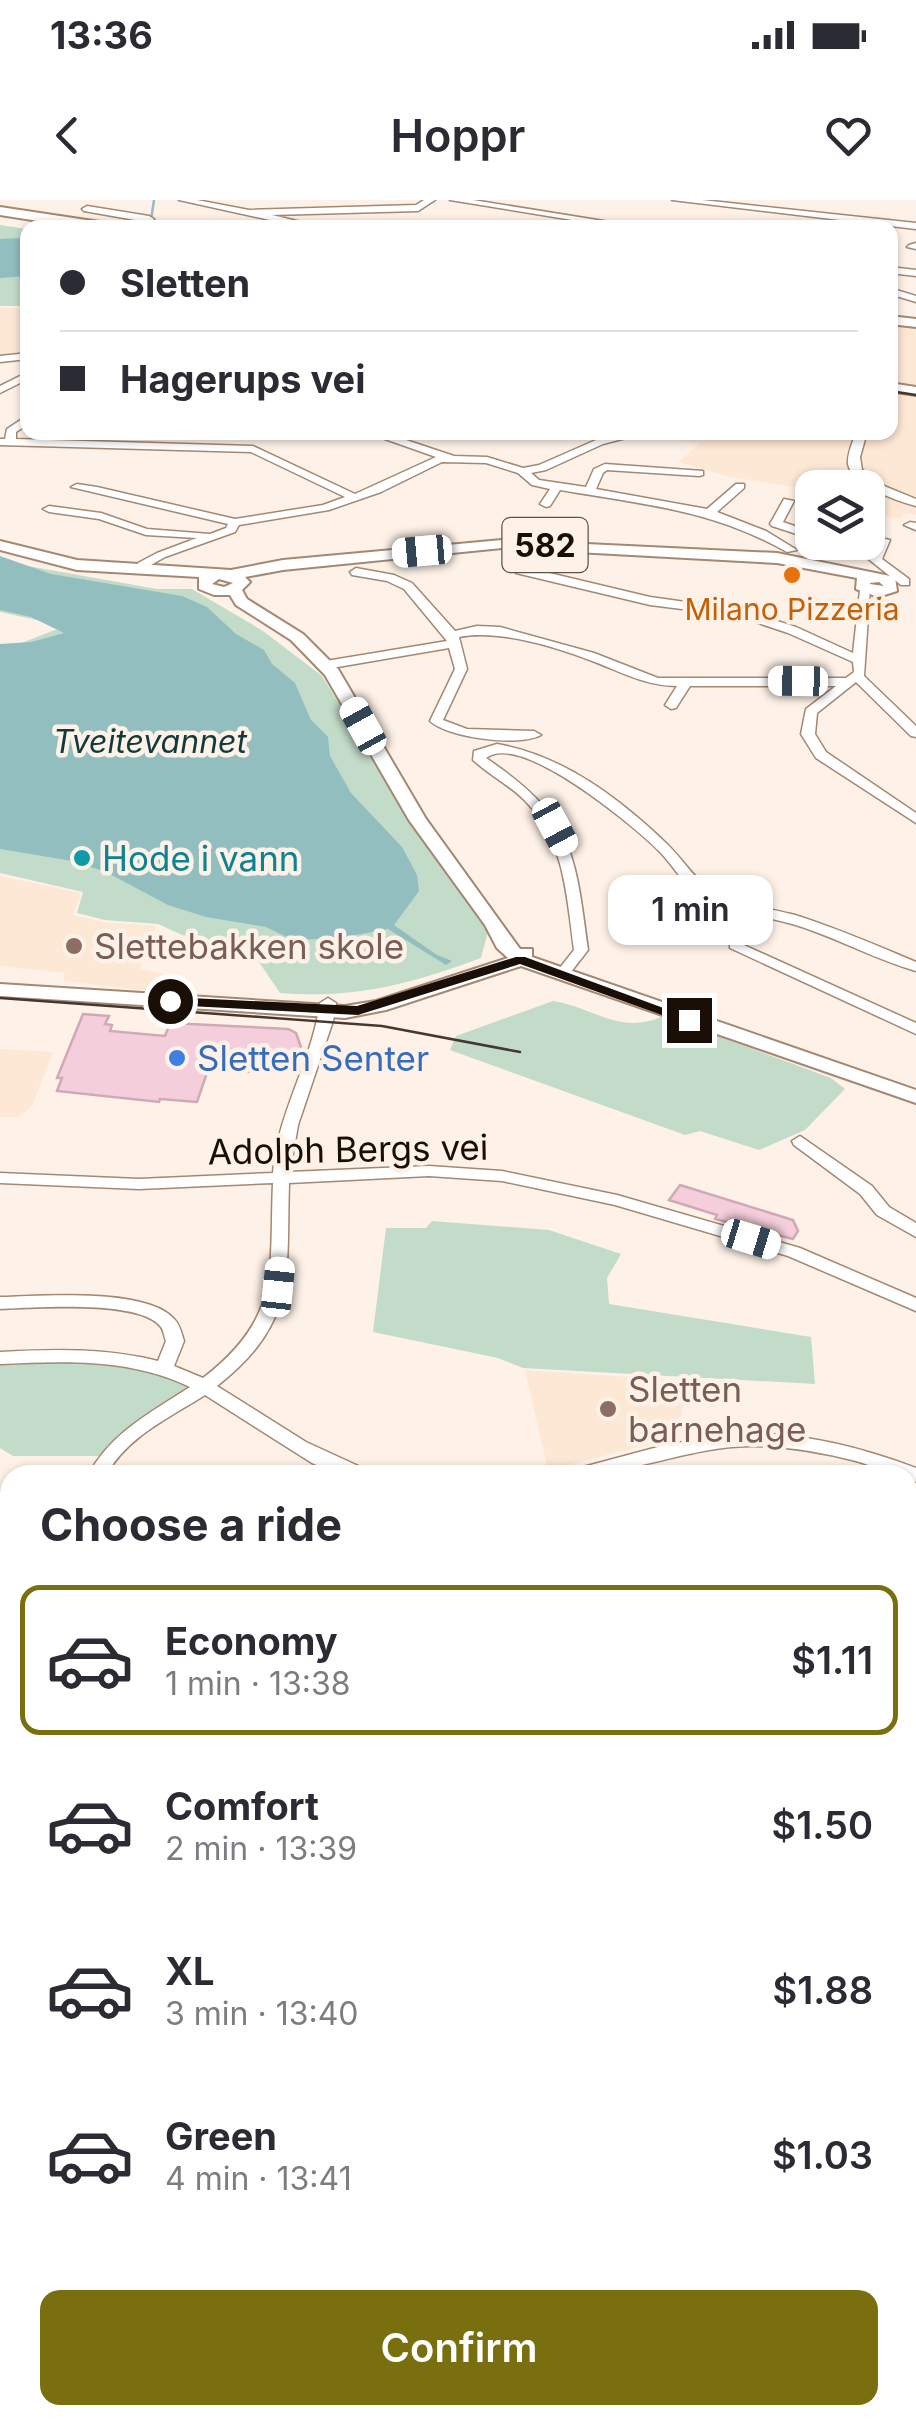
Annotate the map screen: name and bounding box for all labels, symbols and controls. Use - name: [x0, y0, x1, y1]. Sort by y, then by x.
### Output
- text: 13:36: [50, 12, 153, 58]
- icon: back: [40, 108, 95, 163]
- text: Hoppr: [391, 108, 525, 163]
- icon: heart: [821, 108, 876, 163]
- text: Sletten: [120, 260, 250, 306]
- text: Hagerups vei: [120, 356, 366, 402]
- map controls: [795, 470, 885, 560]
- button: layers: [795, 470, 885, 560]
- road number: 582: [502, 518, 588, 572]
- car: [391, 533, 453, 569]
- marker: Milano Pizzeria: [781, 564, 803, 586]
- place label: Milano Pizzeria: [684, 591, 900, 627]
- car: [768, 665, 828, 697]
- car: [335, 692, 391, 760]
- water label: Tveitevannet: [53, 722, 247, 761]
- car: [528, 793, 582, 861]
- place label: Hode i vann: [102, 837, 300, 879]
- marker: Hode i vann: [71, 847, 93, 869]
- callout: 1 min: [606, 875, 772, 945]
- text: 1 min: [651, 890, 730, 929]
- place label: Slettebakken skole: [94, 925, 404, 967]
- marker: Slettebakken skole: [63, 935, 85, 957]
- route start: [148, 979, 193, 1024]
- route end: [667, 998, 712, 1043]
- place label: Sletten Senter: [197, 1037, 429, 1079]
- marker: Sletten Senter: [166, 1047, 188, 1069]
- street label: Adolph Bergs vei: [207, 1126, 489, 1172]
- car: [718, 1216, 784, 1262]
- car: [260, 1256, 296, 1318]
- place label: Sletten barnehage: [628, 1368, 806, 1450]
- marker: Sletten barnehage: [597, 1398, 619, 1420]
- text: Choose a ride: [40, 1497, 342, 1552]
- icon: car: [45, 1615, 135, 1705]
- text: Economy: [165, 1618, 338, 1664]
- text: $1.11: [791, 1637, 873, 1683]
- text: 1 min · 13:38: [165, 1664, 350, 1703]
- icon: car: [45, 1780, 135, 1870]
- text: Comfort: [165, 1783, 319, 1829]
- text: $1.50: [771, 1802, 873, 1848]
- text: 2 min · 13:39: [165, 1829, 357, 1868]
- icon: car: [45, 1945, 135, 2035]
- text: XL: [165, 1948, 215, 1994]
- text: $1.88: [772, 1967, 873, 2013]
- text: 3 min · 13:40: [165, 1994, 359, 2033]
- icon: car: [45, 2110, 135, 2200]
- text: Green: [165, 2113, 277, 2159]
- text: $1.03: [772, 2132, 873, 2178]
- text: 4 min · 13:41: [165, 2159, 352, 2198]
- button: Confirm: [40, 2290, 878, 2405]

